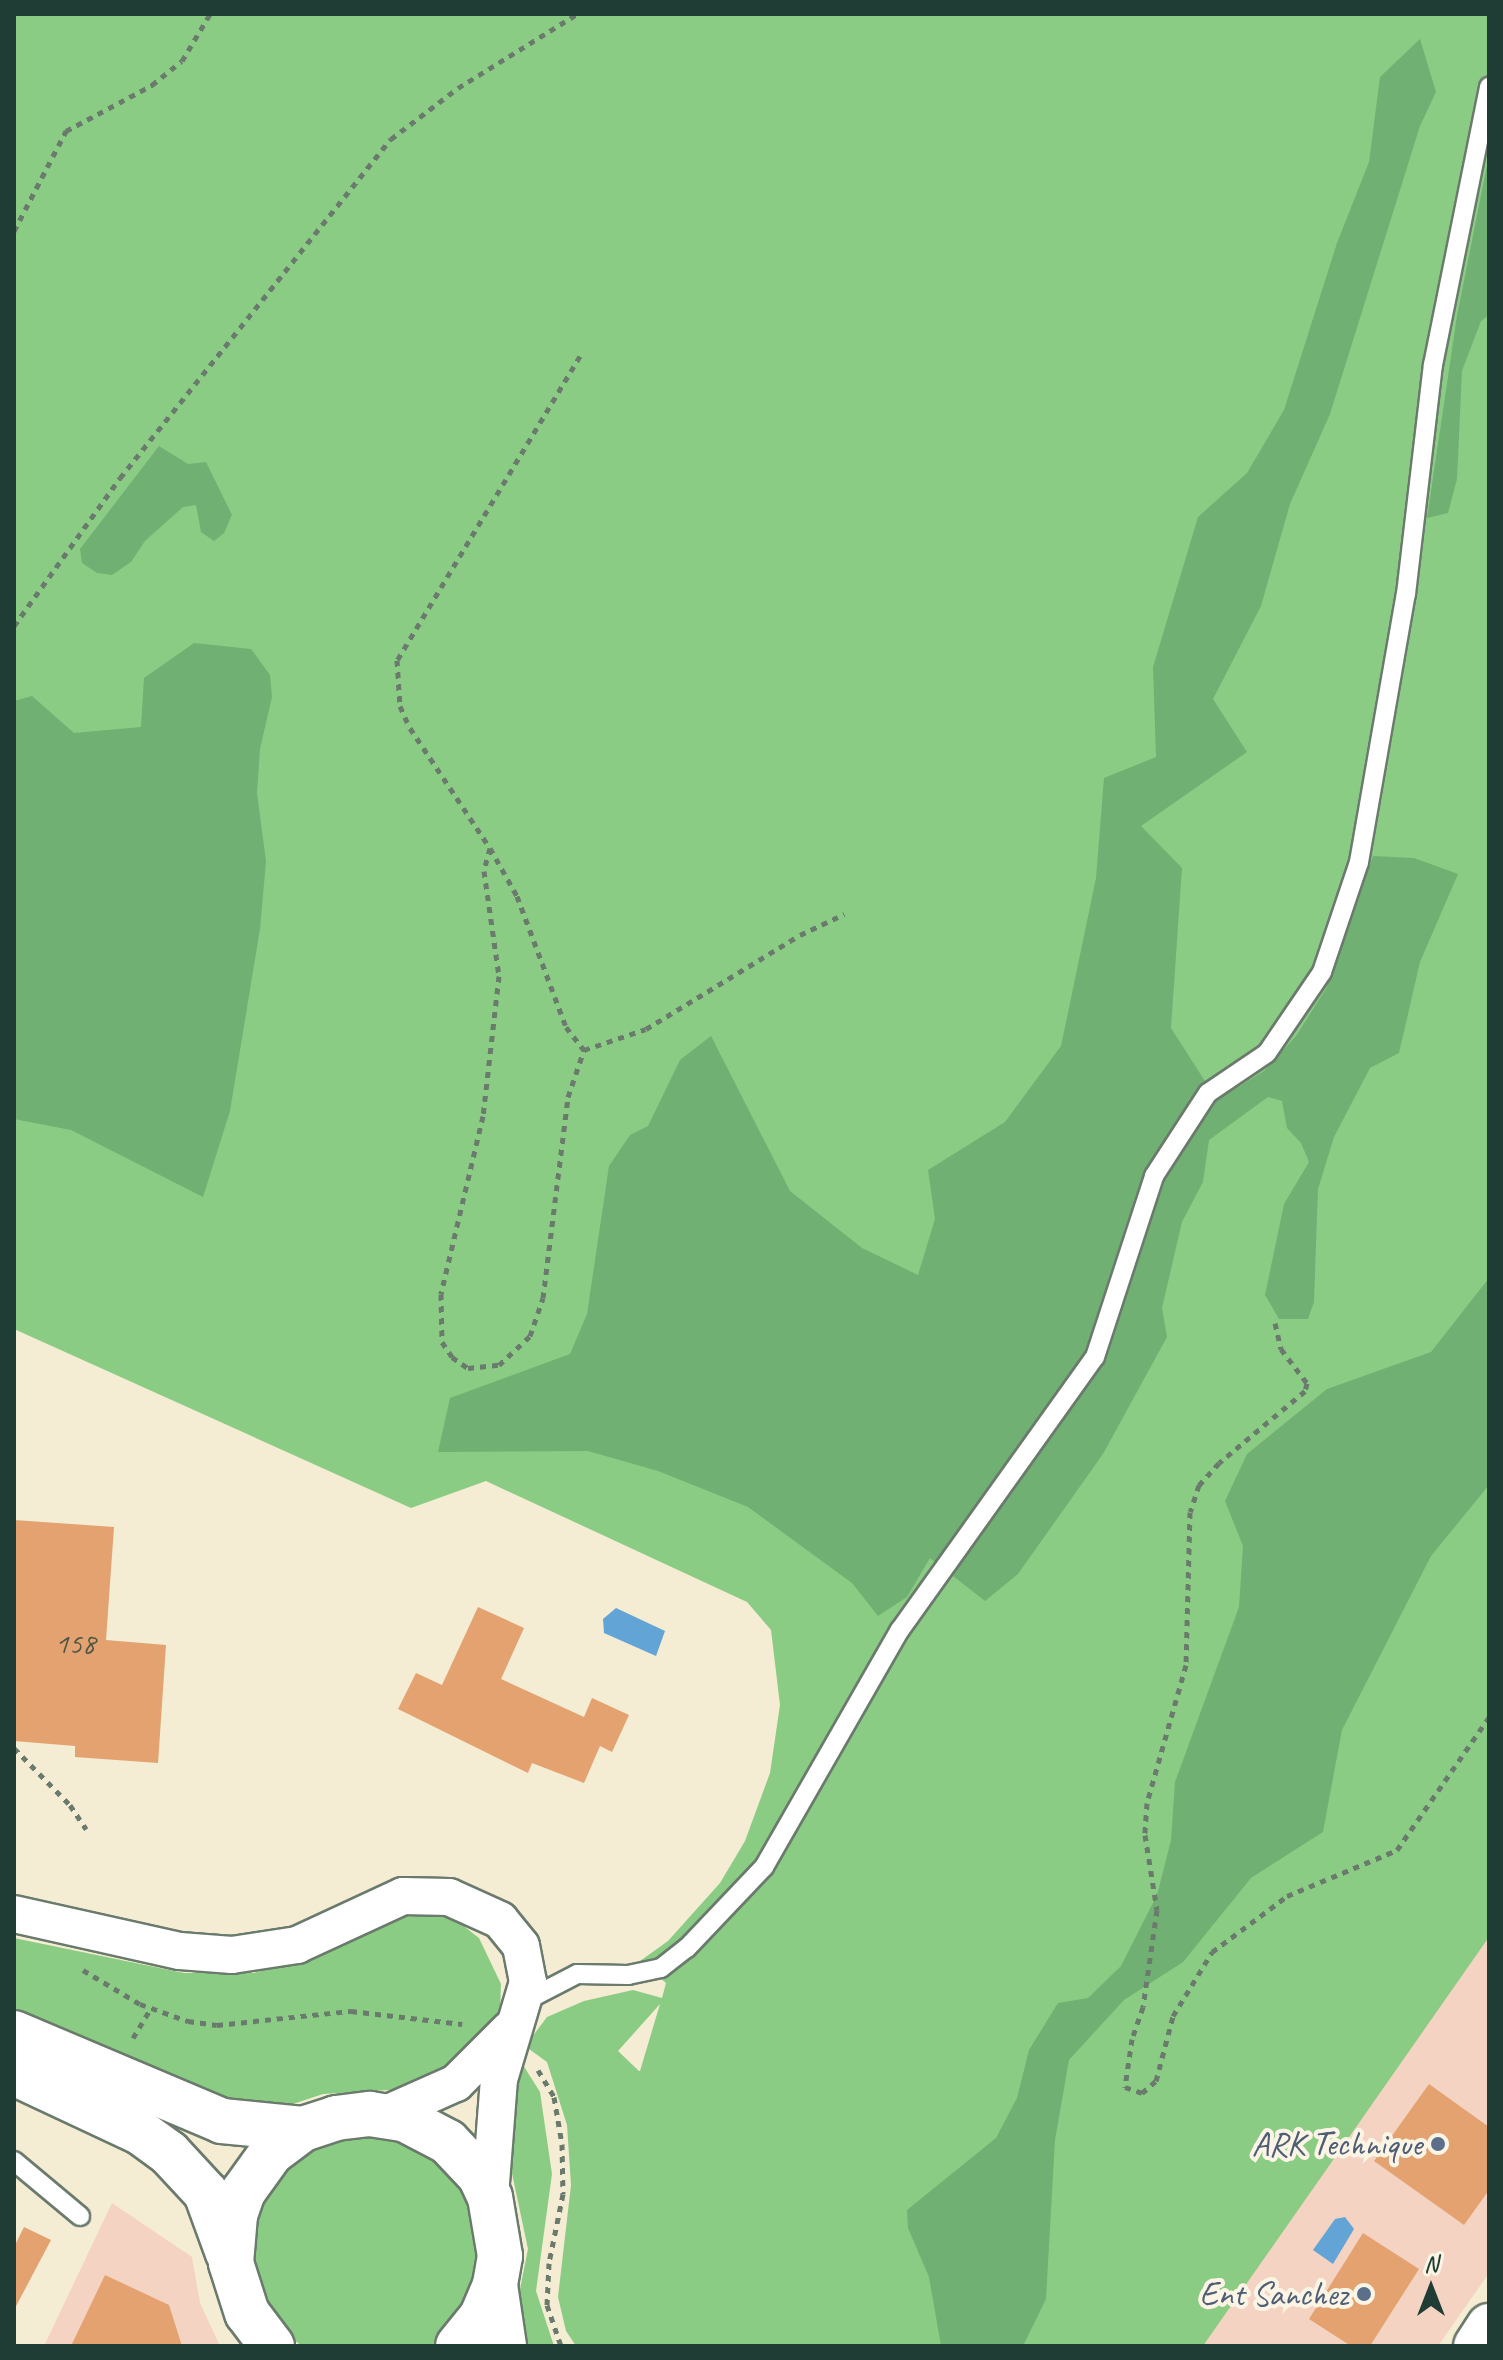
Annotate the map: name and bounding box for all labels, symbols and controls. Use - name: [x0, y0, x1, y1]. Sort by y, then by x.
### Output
- house number: 158: [55, 1625, 95, 1661]
- place label: ARK Technique: [1252, 2124, 1422, 2164]
- marker: ARK Technique: [1429, 2135, 1447, 2153]
- north arrow: [1391, 2248, 1471, 2328]
- text: N: [1424, 2250, 1438, 2278]
- place label: Ent Sanchez: [1200, 2274, 1348, 2314]
- marker: Ent Sanchez: [1355, 2285, 1373, 2303]

